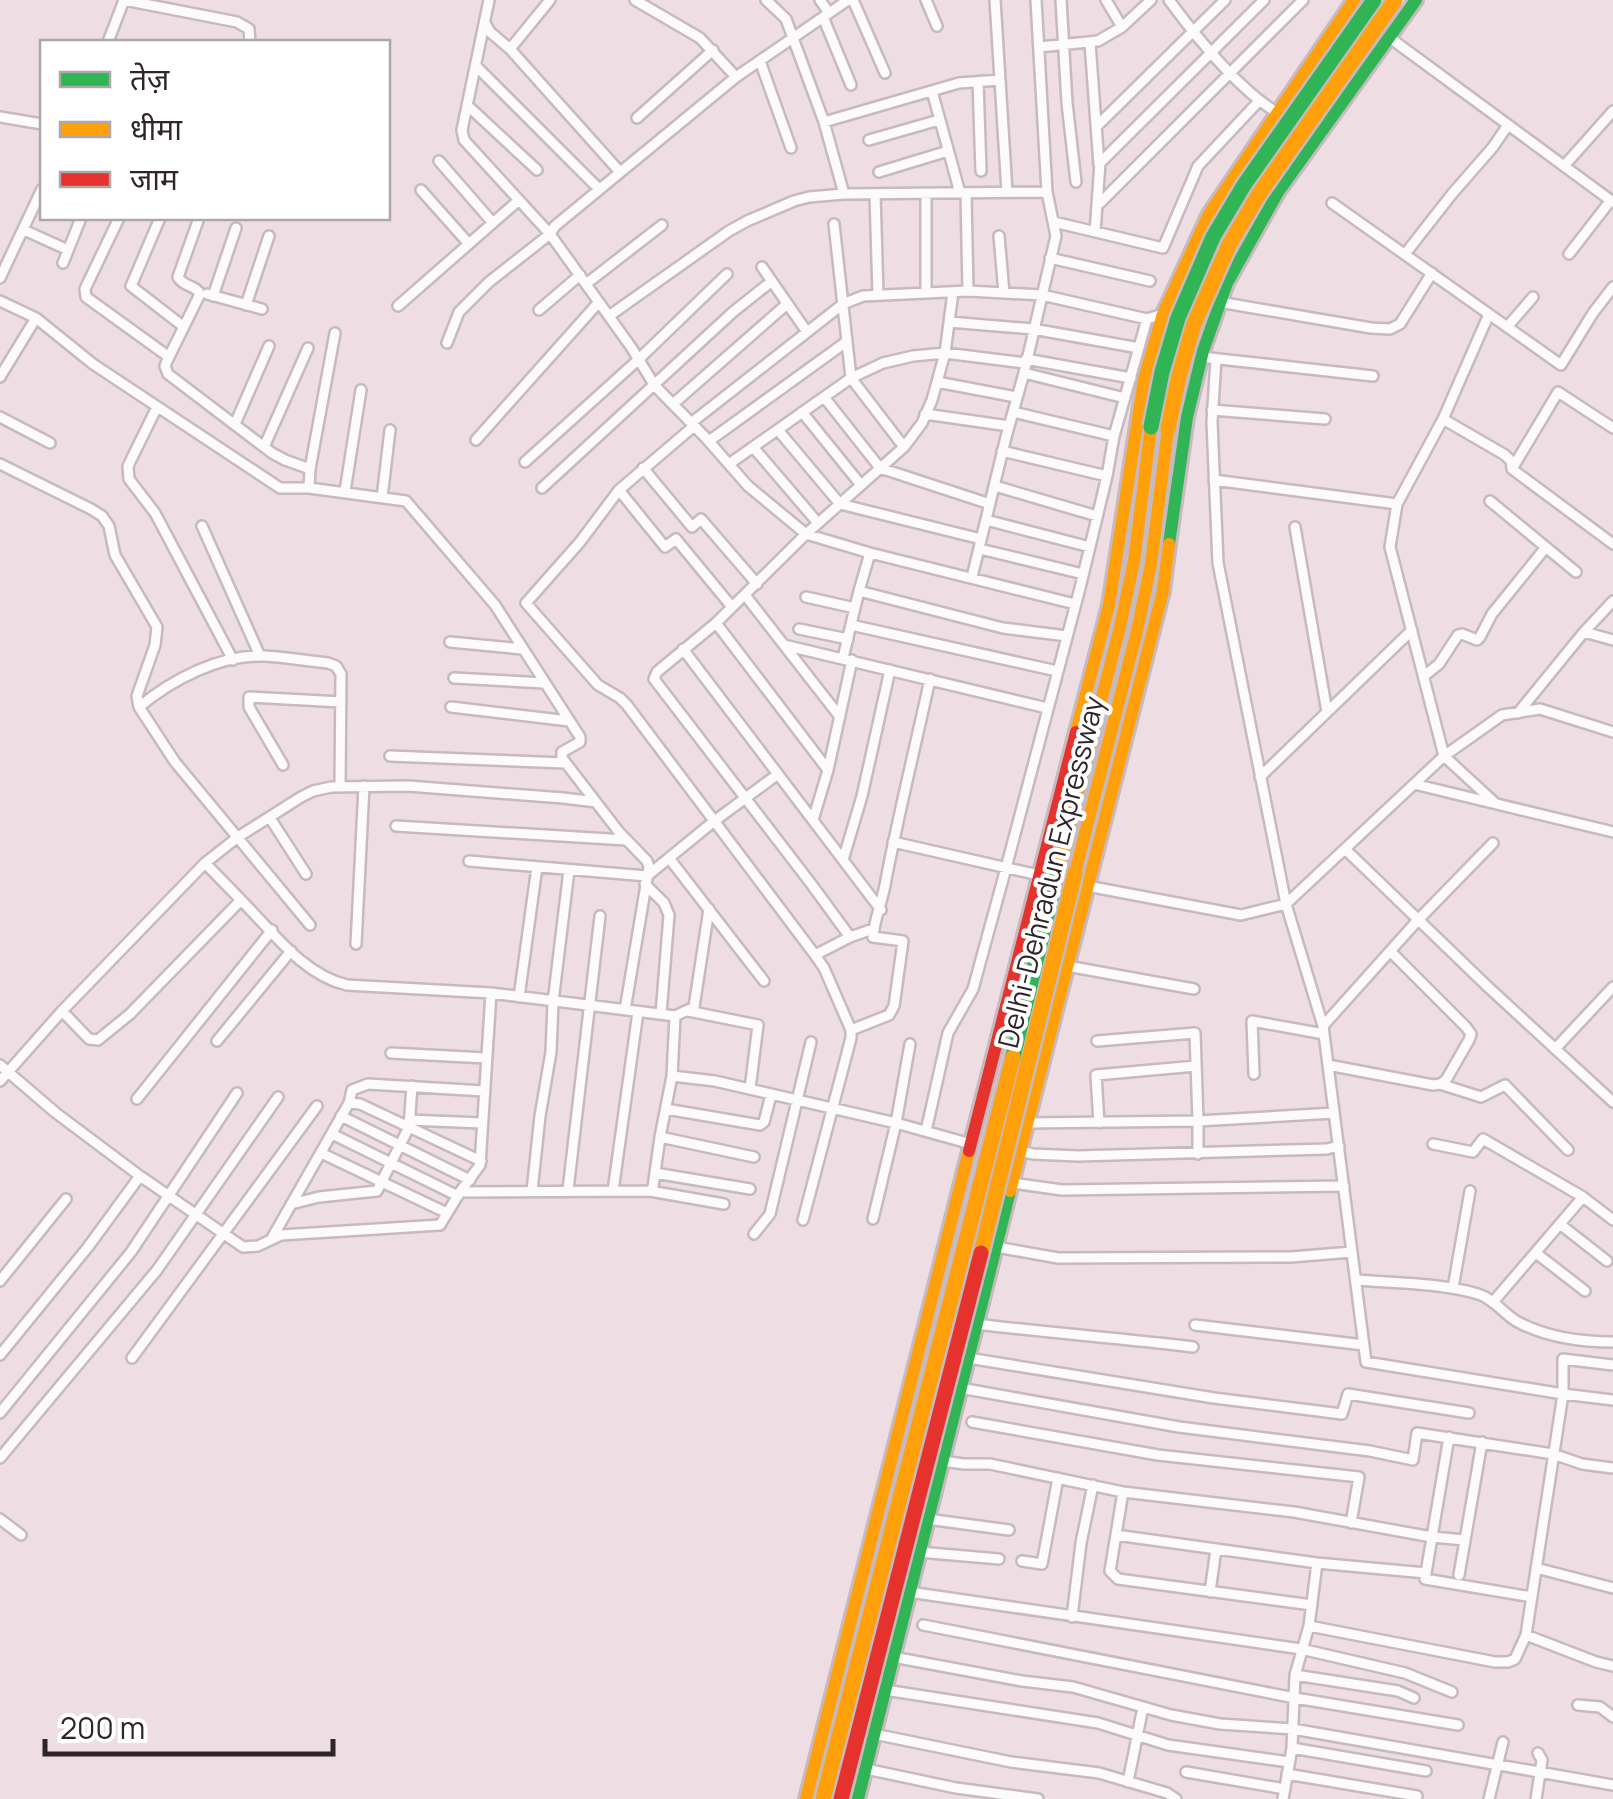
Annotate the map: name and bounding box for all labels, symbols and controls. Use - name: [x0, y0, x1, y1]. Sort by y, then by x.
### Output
- legend: [40, 40, 390, 220]
- text: तेज़: [130, 58, 170, 99]
- text: धीमा: [130, 108, 183, 149]
- text: जाम: [130, 158, 179, 199]
- street label: Delhi-Dehradun Expressway: [988, 692, 1112, 1052]
- scale bar: [45, 1694, 332, 1756]
- text: 200 m: [60, 1707, 145, 1748]

